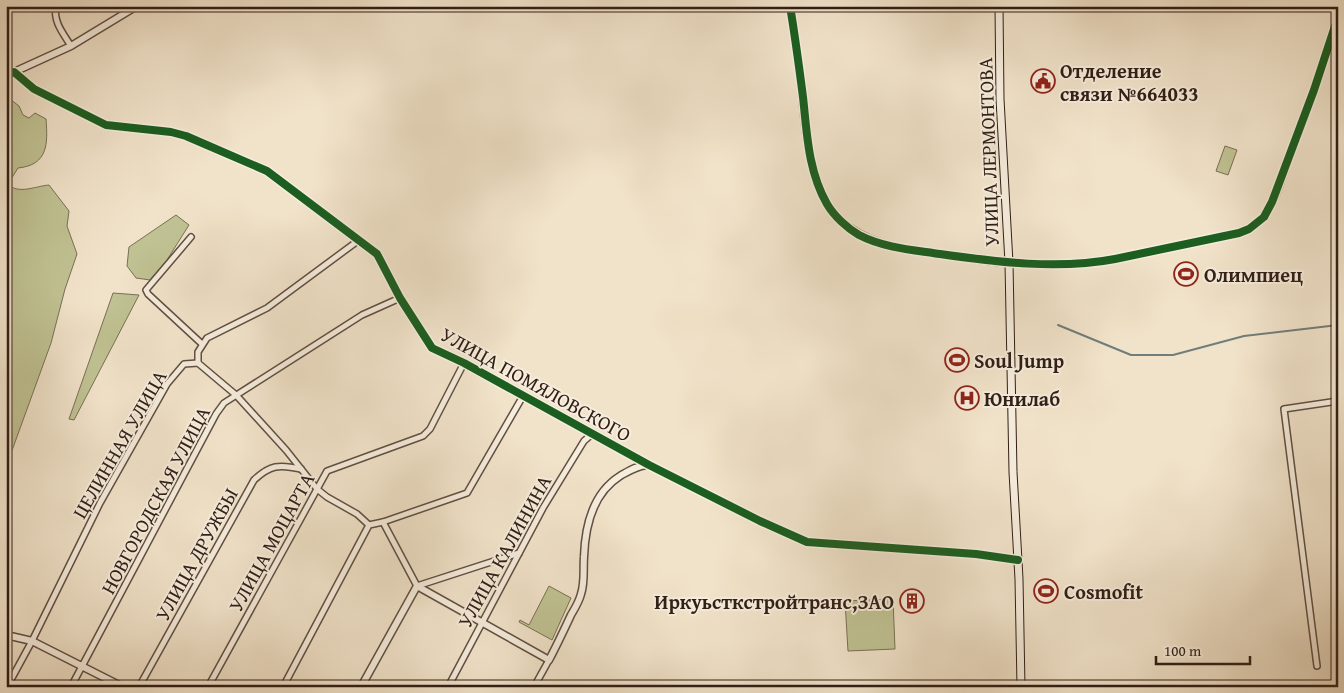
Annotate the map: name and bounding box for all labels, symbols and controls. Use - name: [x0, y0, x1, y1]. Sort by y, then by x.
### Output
- place label: Отделение связи №664033: [1060, 56, 1199, 108]
- street label: УЛИЦА ЛЕРМОНТОВА: [970, 57, 1006, 247]
- public building icon: Отделение связи №664033: [1030, 68, 1056, 94]
- place label: Олимпиец: [1204, 260, 1303, 289]
- sports icon: Олимпиец: [1173, 261, 1199, 287]
- street label: УЛИЦА ПОМЯЛОВСКОГО: [436, 320, 636, 448]
- place label: Soul Jump: [974, 346, 1064, 375]
- sports icon: Soul Jump: [944, 347, 970, 373]
- street label: ЦЕЛИННАЯ УЛИЦА: [65, 364, 173, 524]
- place label: Юнилаб: [984, 384, 1060, 413]
- hospital icon: Юнилаб: [954, 385, 980, 411]
- street label: НОВГОРОДСКАЯ УЛИЦА: [93, 401, 217, 599]
- street label: УЛИЦА МОЦАРТА: [221, 467, 321, 617]
- street label: УЛИЦА КАЛИНИНА: [450, 469, 558, 633]
- street label: УЛИЦА ДРУЖБЫ: [147, 482, 245, 626]
- place label: Cosmofit: [1064, 577, 1144, 606]
- sports icon: Cosmofit: [1033, 578, 1059, 604]
- place label: Иркуьсткстройтранс,ЗАО: [654, 587, 894, 616]
- building icon: Иркуьсткстройтранс,ЗАО: [899, 588, 925, 614]
- scale bar: [1156, 633, 1250, 665]
- text: 100 m: [1164, 640, 1202, 661]

